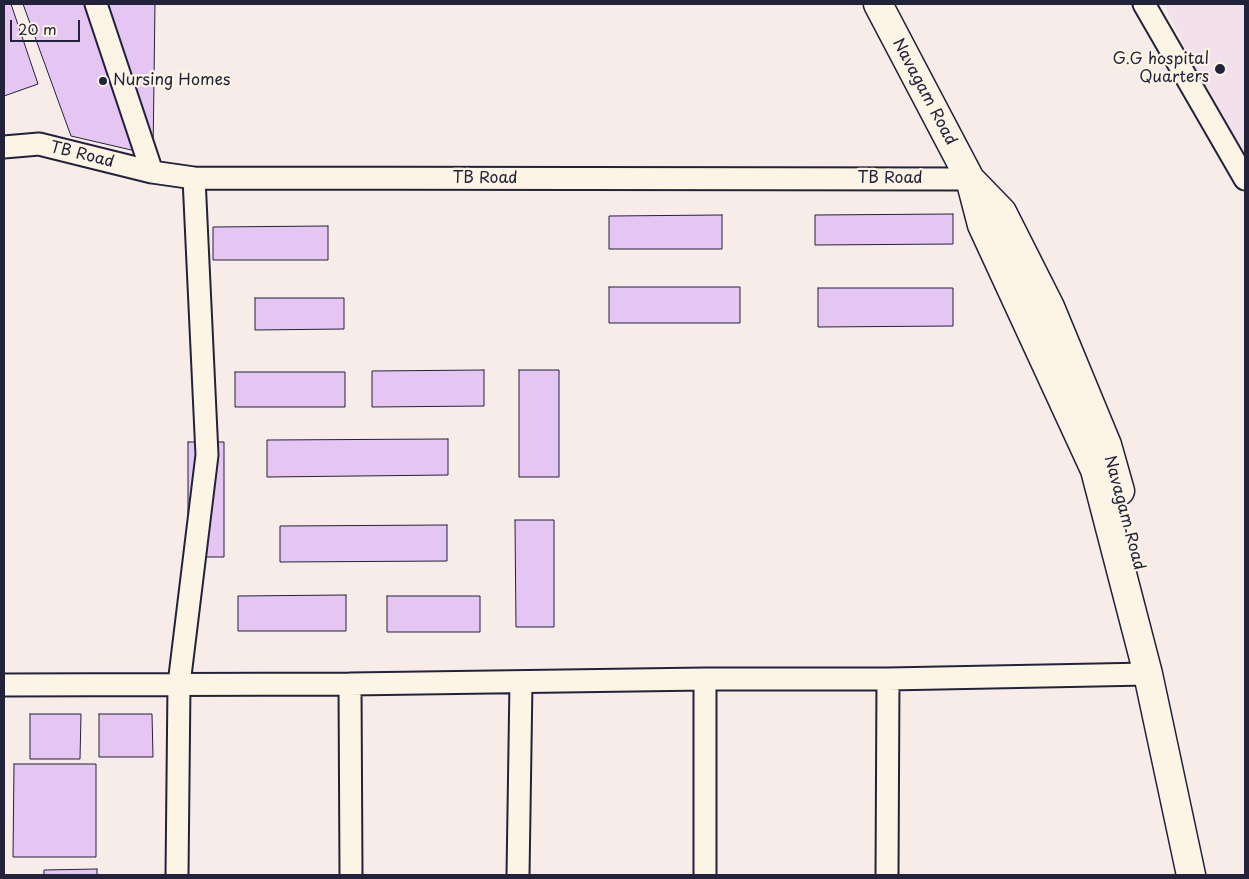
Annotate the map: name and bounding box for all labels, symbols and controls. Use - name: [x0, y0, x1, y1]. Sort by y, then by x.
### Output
- scale bar: [12, 10, 82, 42]
- text: 20 m: [18, 17, 57, 40]
- street label: Navagam Road: [888, 35, 960, 149]
- place label: G.G hospital Quarters: [1113, 50, 1209, 88]
- marker: G.G hospital Quarters: [1213, 62, 1227, 76]
- place label: Nursing Homes: [113, 71, 230, 91]
- marker: Nursing Homes: [97, 75, 109, 87]
- street label: TB Road: [48, 138, 116, 172]
- street label: TB Road: [452, 169, 518, 189]
- street label: TB Road: [857, 169, 923, 189]
- street label: Navagam Road: [1099, 454, 1149, 572]

